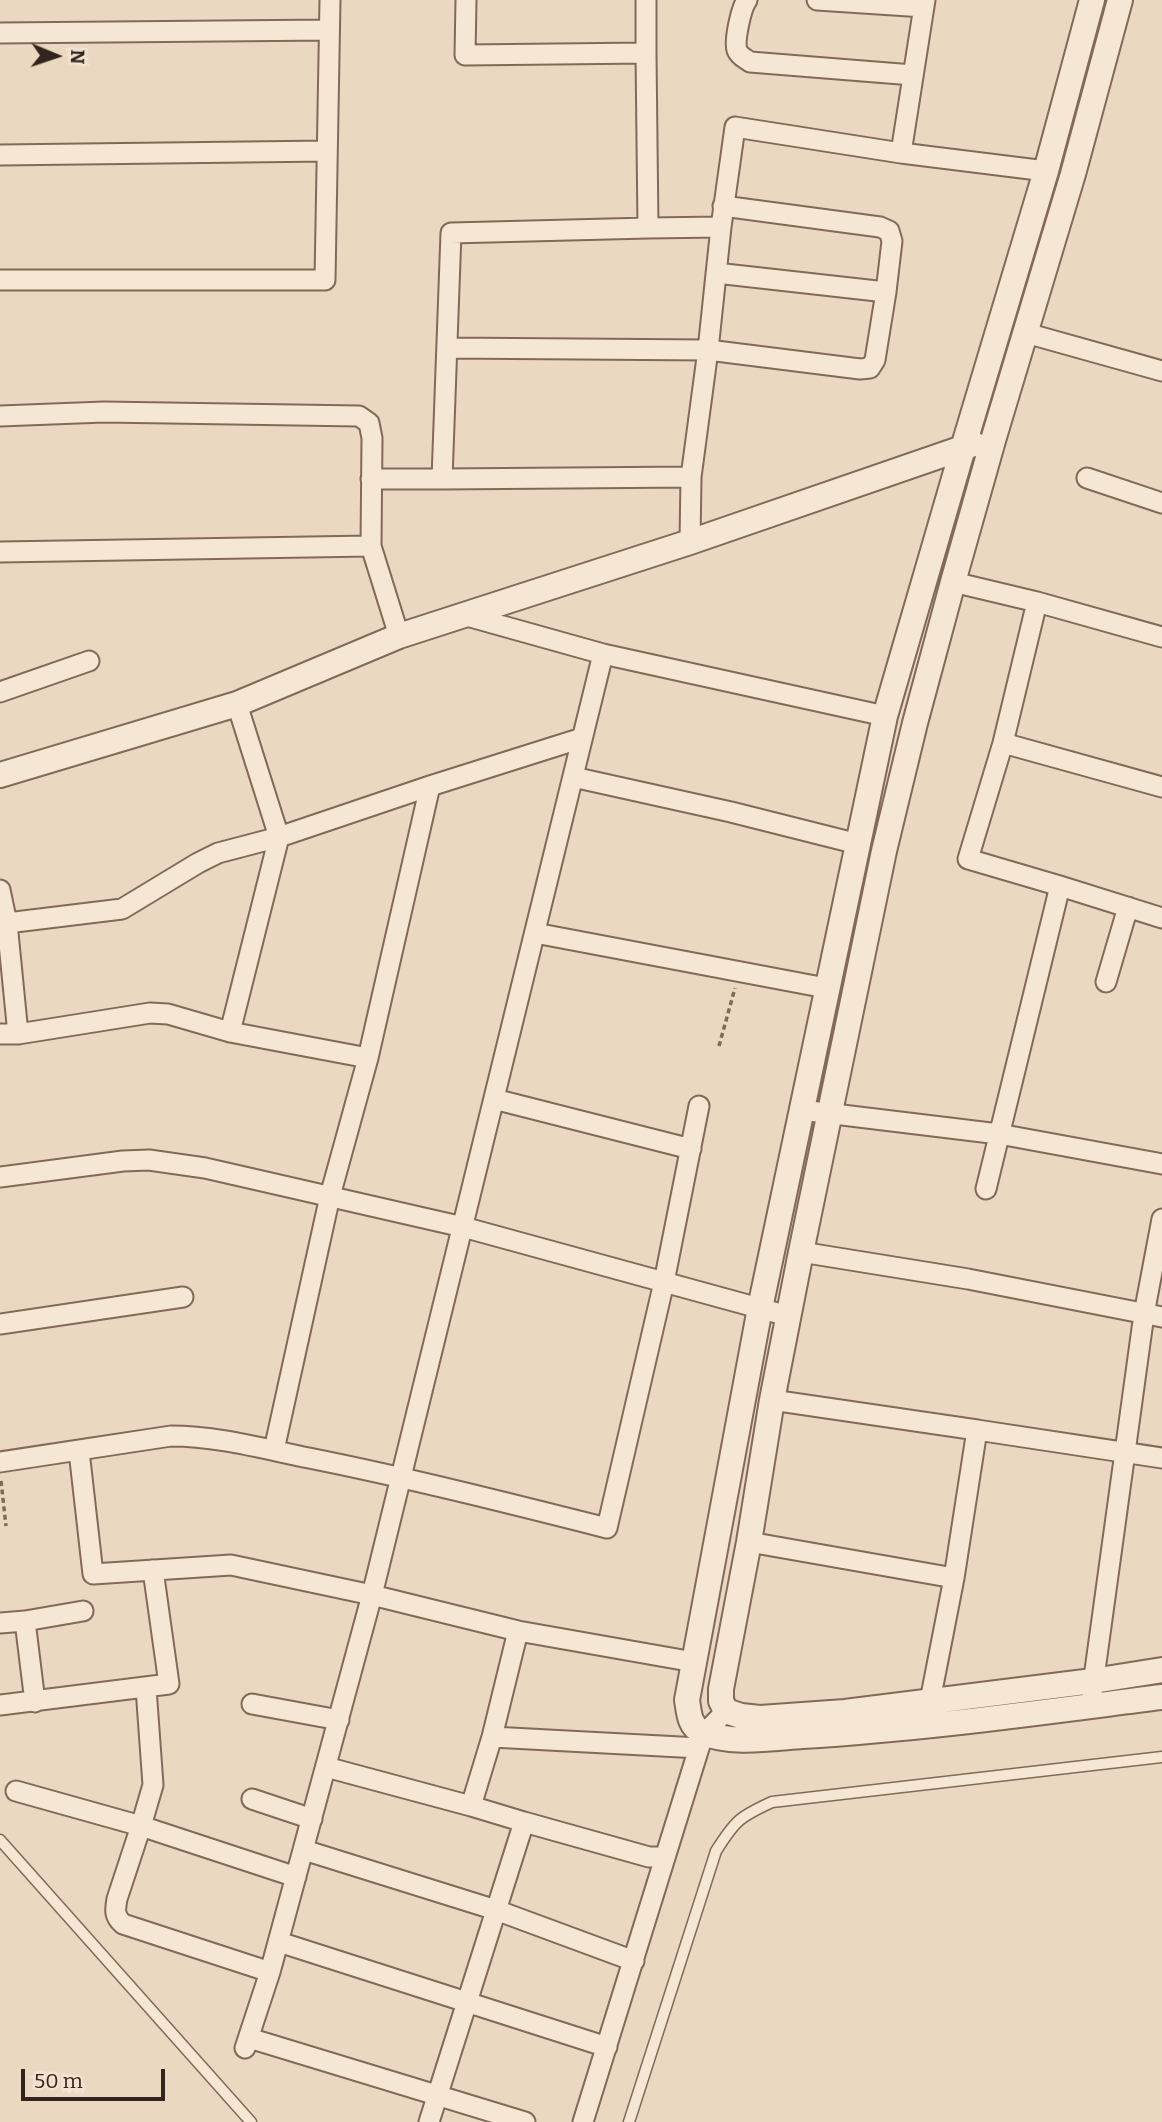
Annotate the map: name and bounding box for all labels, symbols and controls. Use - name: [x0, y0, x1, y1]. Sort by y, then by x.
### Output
- north arrow: [21, 21, 91, 91]
- text: N: [66, 49, 89, 64]
- scale bar: [24, 2056, 168, 2100]
- text: 50 m: [34, 2068, 83, 2094]

